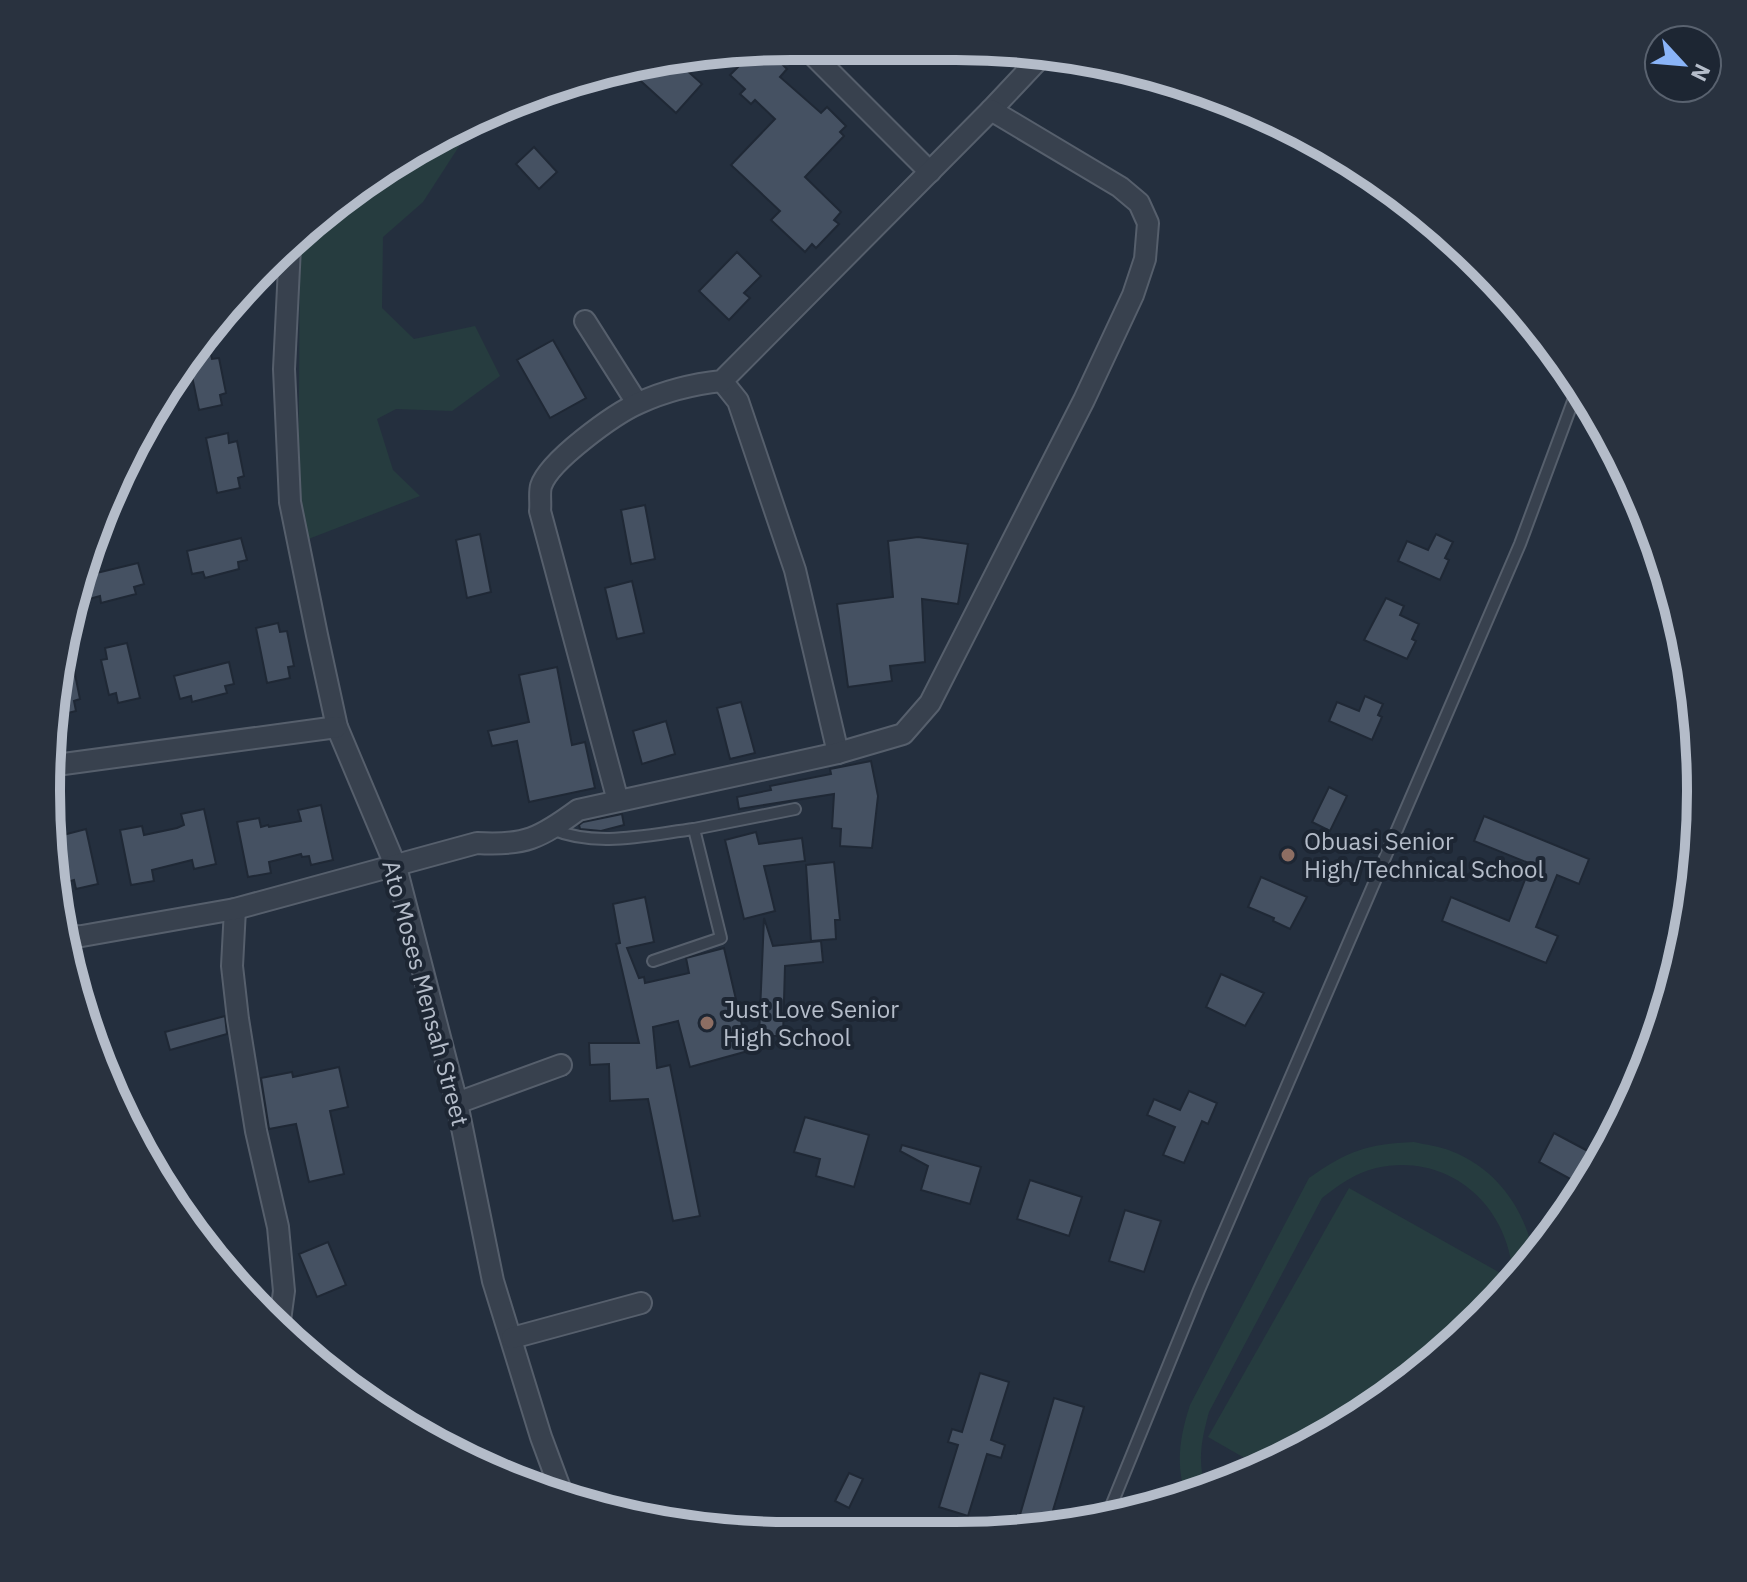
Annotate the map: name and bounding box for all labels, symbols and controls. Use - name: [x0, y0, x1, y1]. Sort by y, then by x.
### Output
- north arrow: [1643, 24, 1723, 104]
- text: N: [1685, 59, 1718, 87]
- place label: Obuasi Senior High/Technical School: [1304, 825, 1544, 885]
- marker: Obuasi Senior High/Technical School: [1279, 846, 1297, 864]
- street label: Ato Moses Mensah Street: [375, 857, 477, 1129]
- place label: Just Love Senior High School: [723, 993, 899, 1053]
- marker: Just Love Senior High School: [698, 1014, 716, 1032]

